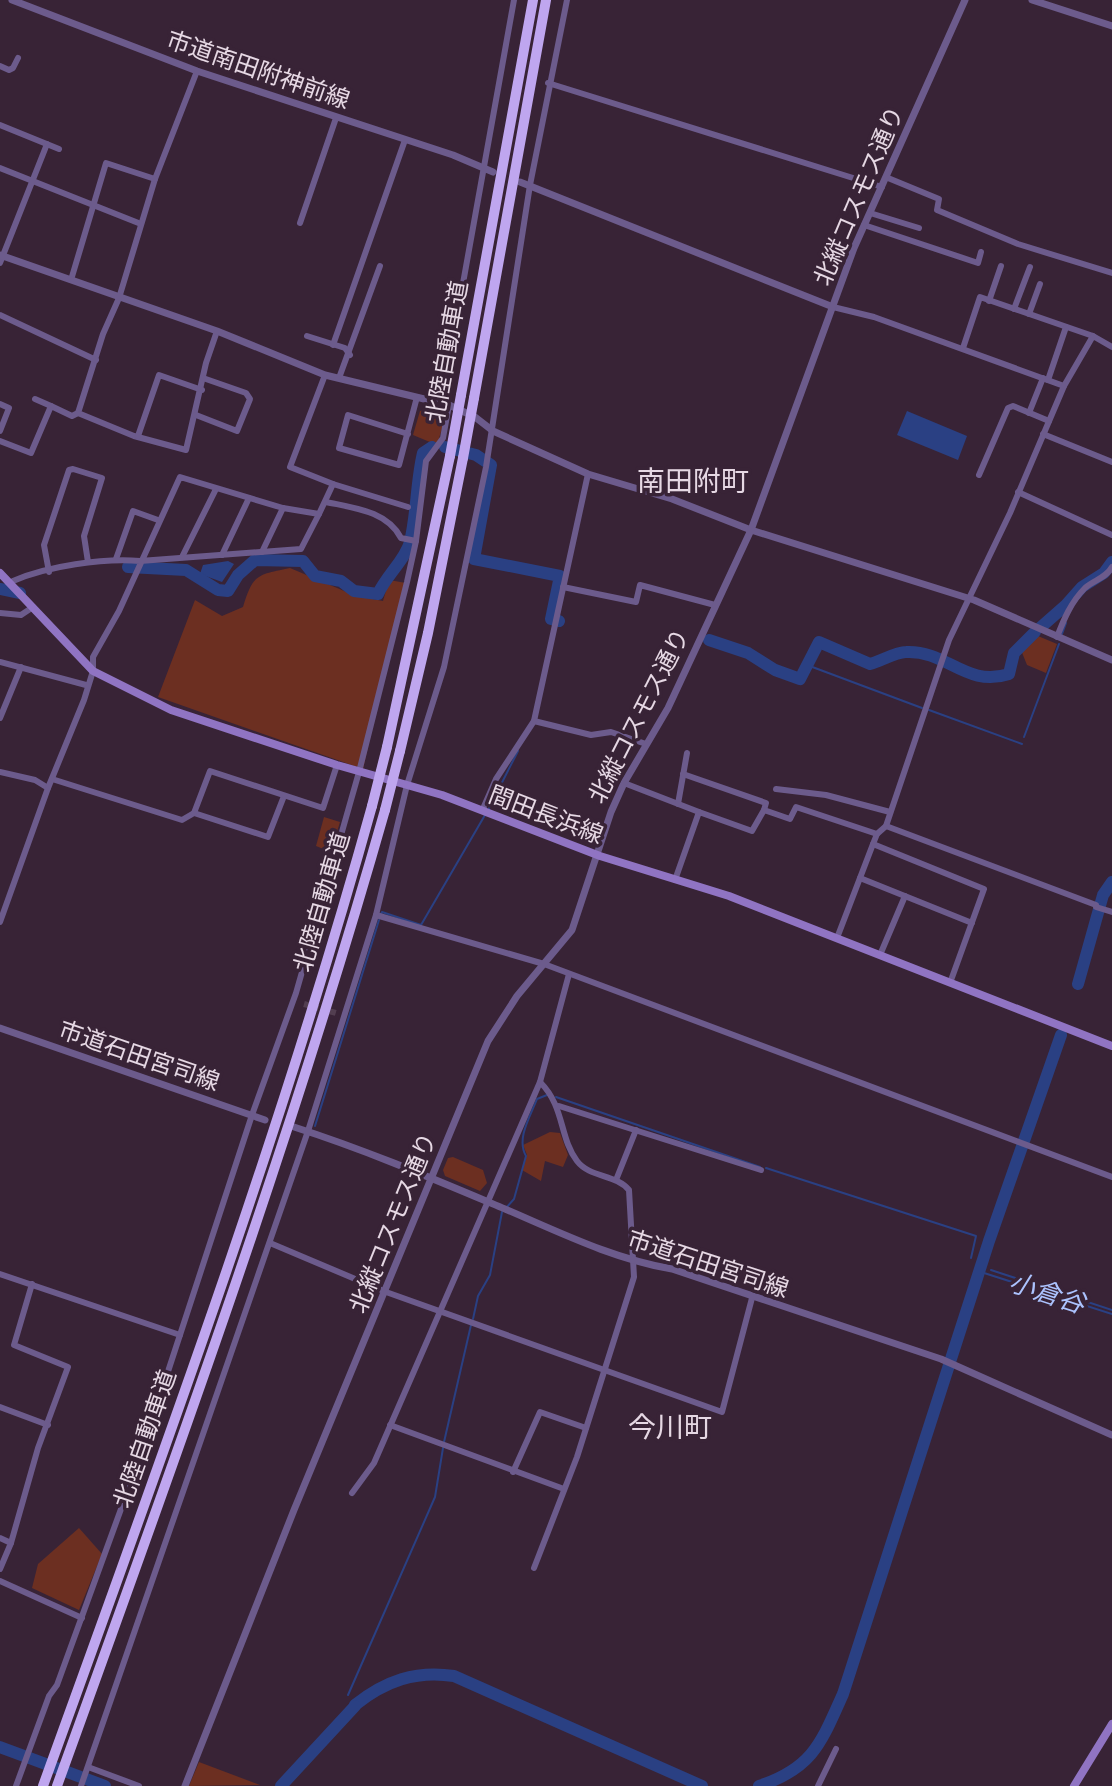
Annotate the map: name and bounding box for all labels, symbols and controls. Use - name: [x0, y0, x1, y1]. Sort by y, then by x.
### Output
- street label: 市道南田附神前線: [162, 22, 355, 115]
- street label: 北縦コスモス通り: [805, 101, 910, 290]
- street label: 北陸自動車道: [417, 278, 474, 426]
- district label: 南田附町: [637, 461, 749, 499]
- street label: 北縦コスモス通り: [579, 622, 696, 808]
- street label: 間田長浜線: [485, 777, 608, 851]
- street label: 北陸自動車道: [285, 828, 356, 975]
- street label: 市道石田宮司線: [55, 1012, 224, 1098]
- street label: 北縦コスモス通り: [340, 1127, 443, 1318]
- street label: 市道石田宮司線: [623, 1221, 793, 1304]
- water label: 小倉谷: [1005, 1263, 1092, 1322]
- street label: 北陸自動車道: [105, 1365, 183, 1512]
- district label: 今川町: [628, 1407, 712, 1445]

